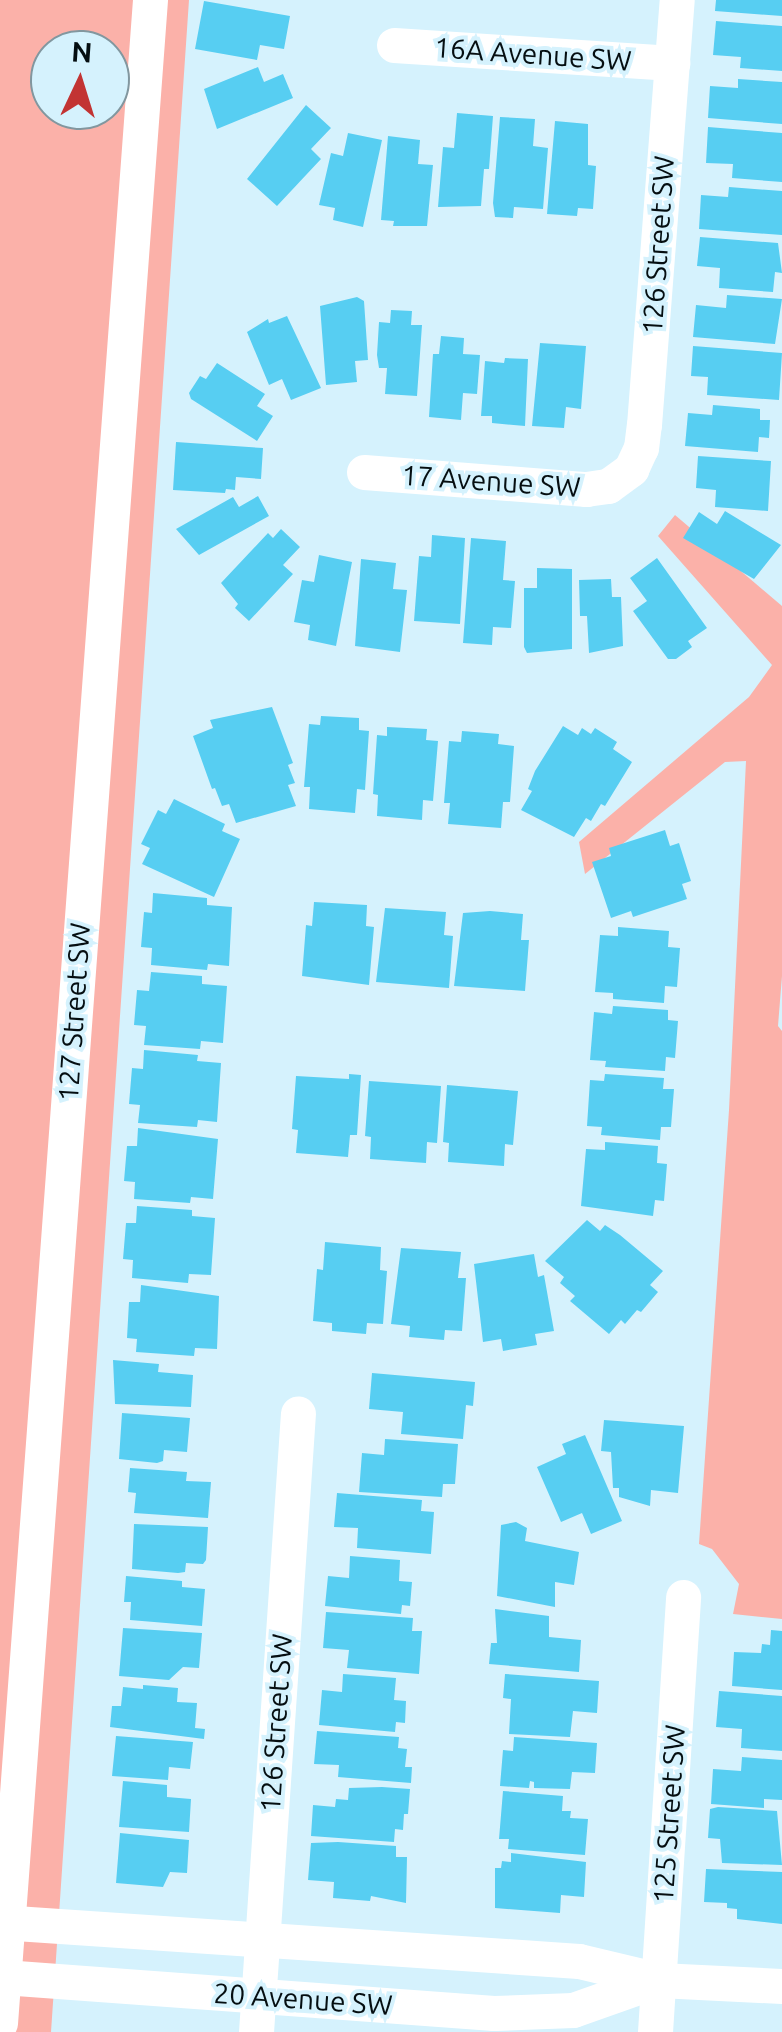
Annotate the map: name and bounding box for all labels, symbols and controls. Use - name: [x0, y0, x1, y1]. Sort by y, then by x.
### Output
- north arrow: [30, 30, 130, 130]
- street label: 16A Avenue SW: [433, 30, 633, 78]
- text: N: [70, 35, 93, 68]
- street label: 126 Street SW: [635, 155, 681, 335]
- street label: 17 Avenue SW: [400, 458, 582, 504]
- street label: 127 Street SW: [51, 922, 97, 1102]
- street label: 126 Street SW: [253, 1633, 299, 1813]
- street label: 125 Street SW: [646, 1724, 692, 1904]
- street label: 20 Avenue SW: [212, 1976, 394, 2022]

